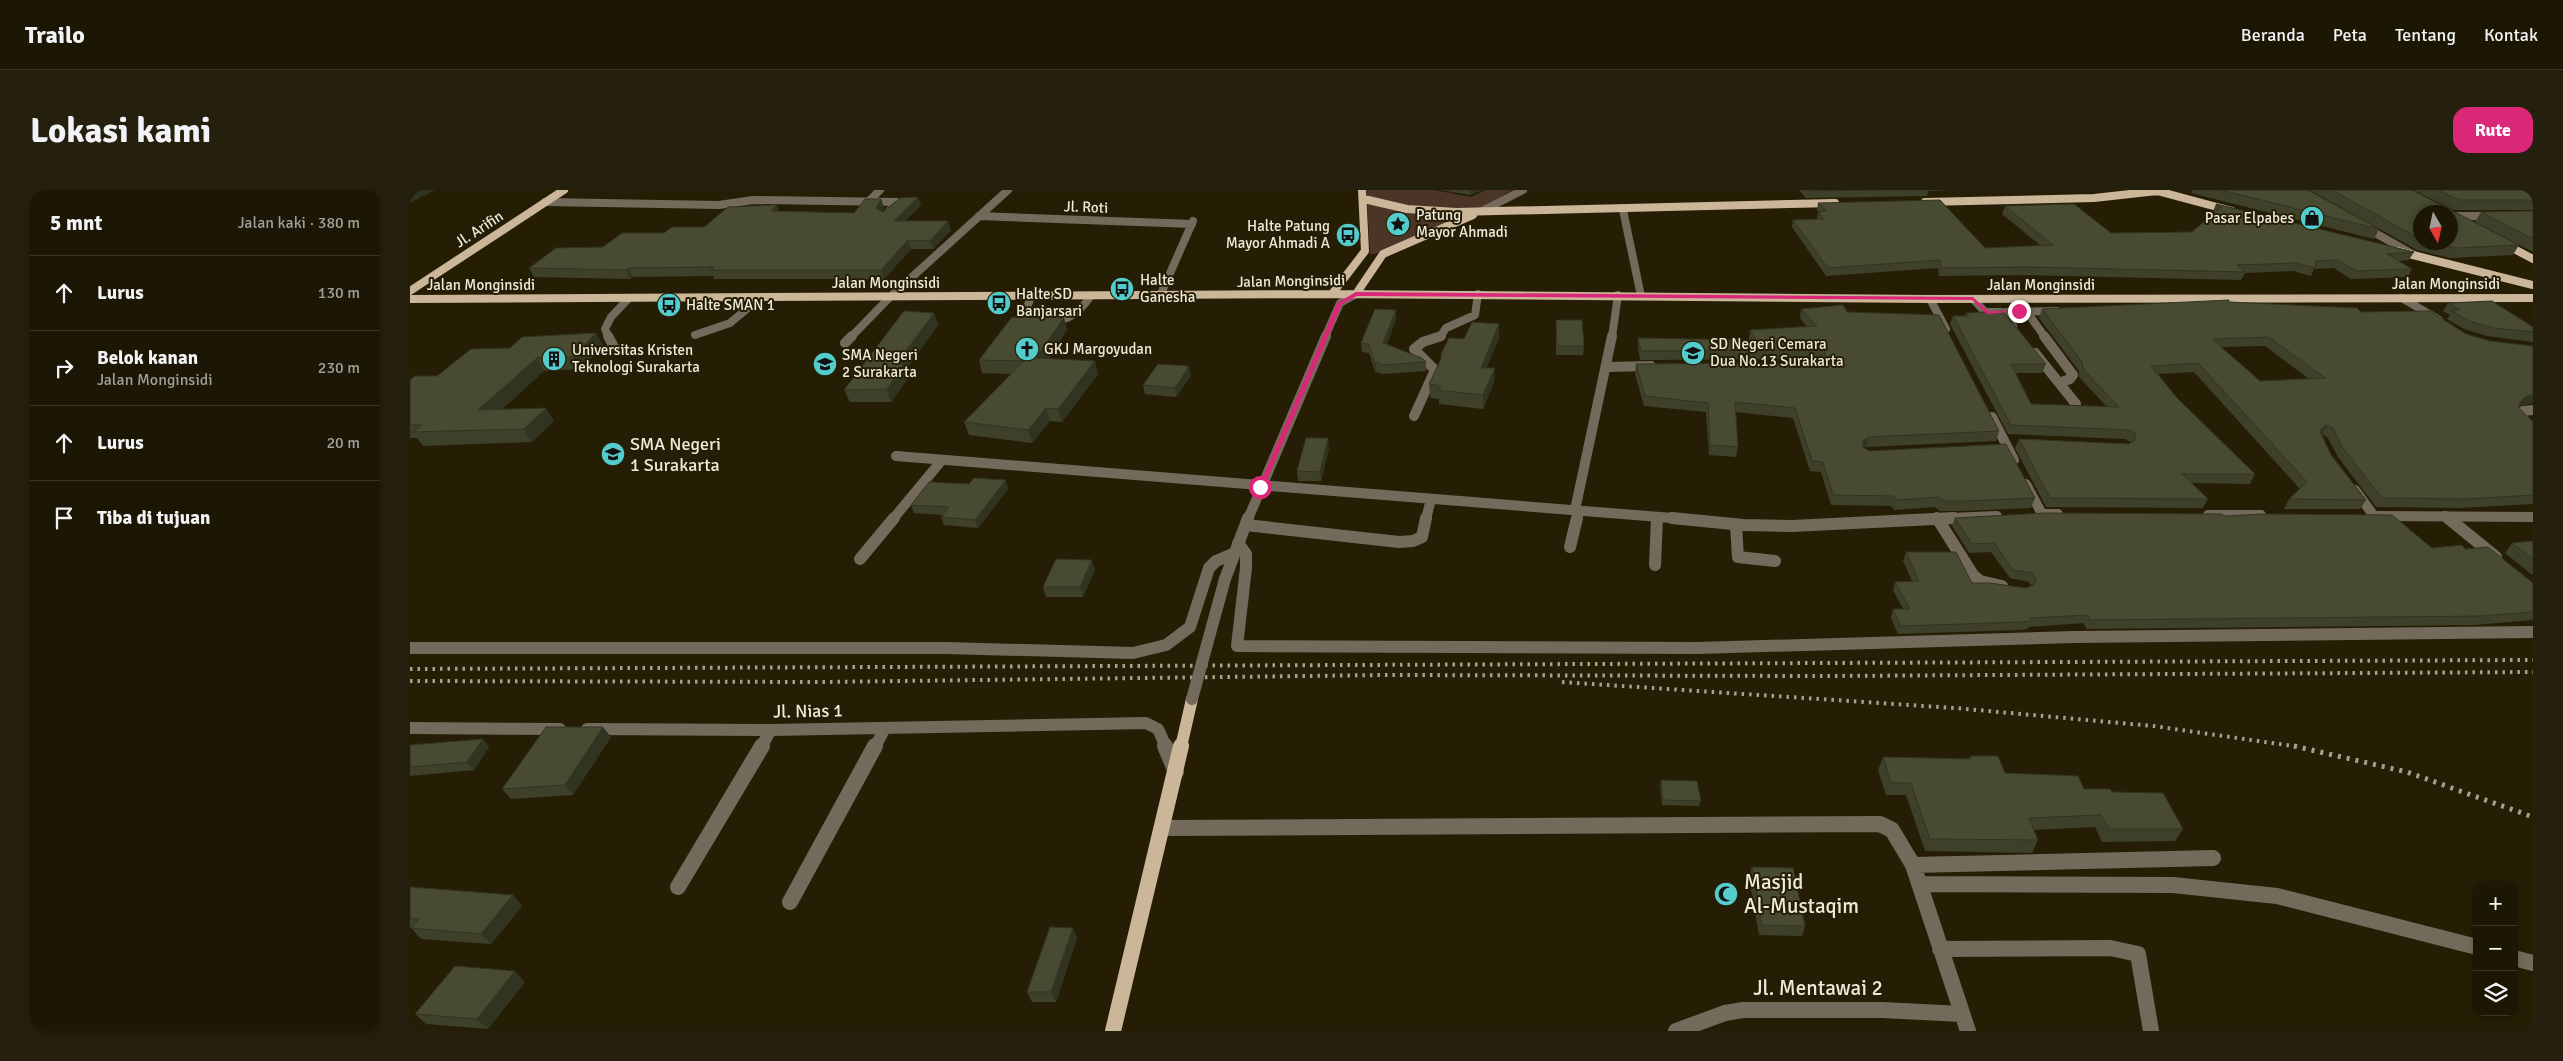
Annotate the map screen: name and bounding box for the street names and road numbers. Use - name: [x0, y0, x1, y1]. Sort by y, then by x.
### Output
- street label: Jl. Roti: [1064, 197, 1108, 217]
- street label: Jl. Arifin: [451, 207, 507, 251]
- street label: Jalan Monginsidi: [1237, 271, 1345, 291]
- street label: Jalan Monginsidi: [832, 274, 940, 292]
- street label: Jalan Monginsidi: [2392, 275, 2500, 293]
- street label: Jalan Monginsidi: [427, 276, 535, 294]
- street label: Jalan Monginsidi: [1987, 276, 2095, 294]
- street label: Jl. Nias 1: [773, 699, 843, 723]
- street label: Jl. Mentawai 2: [1753, 975, 1883, 1001]

